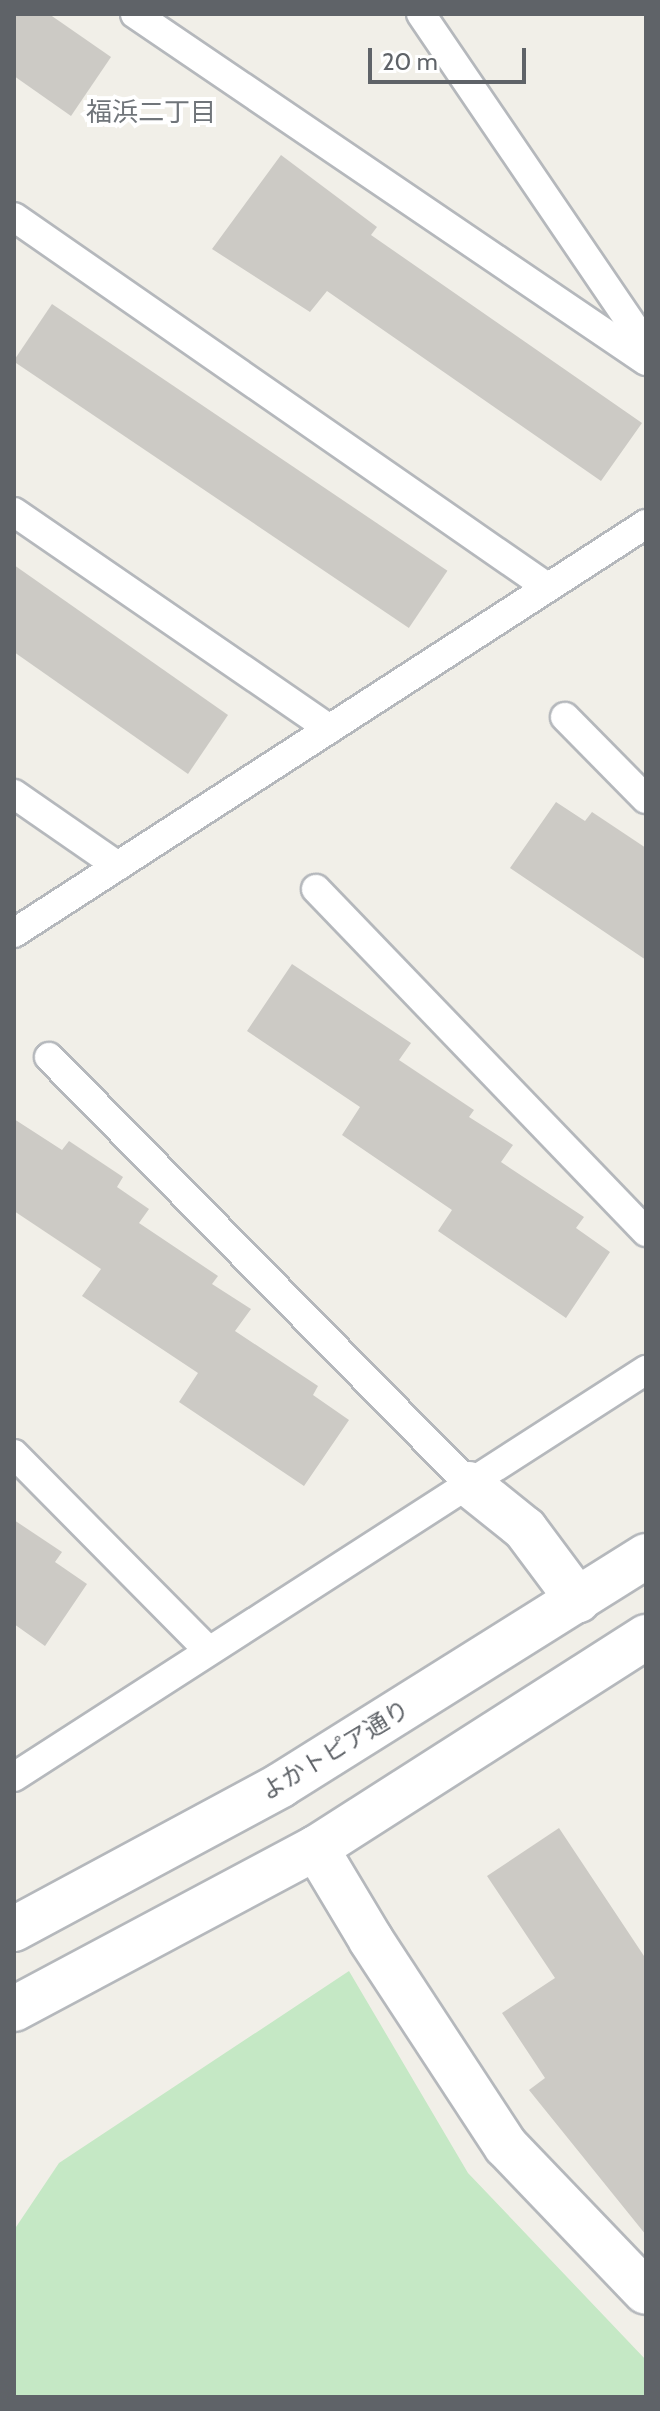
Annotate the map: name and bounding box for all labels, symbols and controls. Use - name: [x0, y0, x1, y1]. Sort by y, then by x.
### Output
- scale bar: [372, 32, 530, 82]
- text: 20 m: [382, 47, 438, 76]
- district label: 福浜二丁目: [86, 97, 216, 129]
- street label: よかトピア通り: [256, 1694, 414, 1806]

